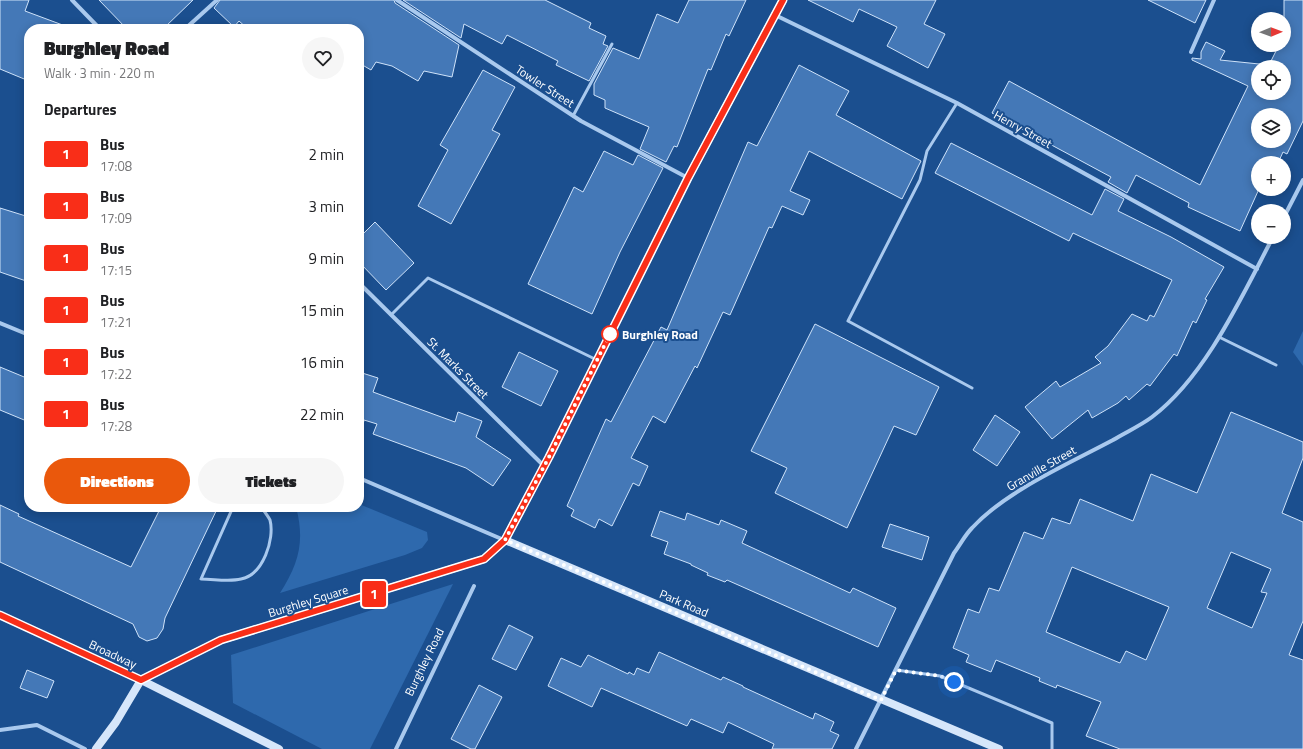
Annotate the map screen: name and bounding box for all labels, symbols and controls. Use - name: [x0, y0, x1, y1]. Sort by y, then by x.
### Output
- north arrow: [1251, 12, 1291, 52]
- map controls: [1251, 12, 1291, 244]
- text: Burghley Road: [44, 33, 169, 62]
- button: heart: [302, 37, 344, 79]
- street label: Towler Street: [512, 60, 579, 113]
- button: locate: [1251, 60, 1291, 100]
- text: Walk · 3 min · 220 m: [44, 63, 155, 83]
- text: Departures: [44, 98, 117, 121]
- street label: Henry Street: [990, 105, 1056, 153]
- button: layers: [1251, 108, 1291, 148]
- text: Bus: [100, 133, 125, 156]
- text: 1: [62, 143, 70, 164]
- text: 2 min: [308, 143, 344, 166]
- text: 17:08: [100, 156, 132, 176]
- button: +: [1251, 156, 1291, 196]
- text: Bus: [100, 185, 125, 208]
- text: 1: [62, 195, 70, 216]
- text: 3 min: [308, 195, 344, 218]
- button: −: [1251, 204, 1291, 244]
- text: 17:09: [100, 208, 132, 228]
- text: Bus: [100, 237, 125, 260]
- text: 1: [62, 247, 70, 268]
- text: 9 min: [308, 247, 344, 270]
- text: 17:15: [100, 260, 132, 280]
- text: Bus: [100, 289, 125, 312]
- text: 1: [62, 299, 70, 320]
- text: 15 min: [300, 299, 344, 322]
- text: 17:21: [100, 312, 132, 332]
- marker: Burghley Road: [601, 325, 619, 343]
- place label: Burghley Road: [622, 325, 698, 344]
- street label: St. Marks Street: [423, 333, 494, 404]
- text: Bus: [100, 341, 125, 364]
- text: 1: [62, 351, 70, 372]
- text: 16 min: [300, 351, 344, 374]
- text: 17:22: [100, 364, 132, 384]
- text: Bus: [100, 393, 125, 416]
- text: 1: [62, 403, 70, 424]
- text: 22 min: [300, 403, 344, 426]
- text: 17:28: [100, 416, 132, 436]
- street label: Granville Street: [1003, 440, 1080, 496]
- button: Directions: [44, 458, 190, 504]
- button: Tickets: [198, 458, 344, 504]
- street label: Burghley Square: [266, 580, 350, 622]
- line badge: 1: [361, 581, 387, 607]
- text: 1: [370, 583, 378, 604]
- street label: Park Road: [657, 584, 711, 622]
- street label: Burghley Road: [399, 625, 449, 699]
- street label: Broadway: [86, 635, 140, 673]
- your location: [944, 672, 964, 692]

